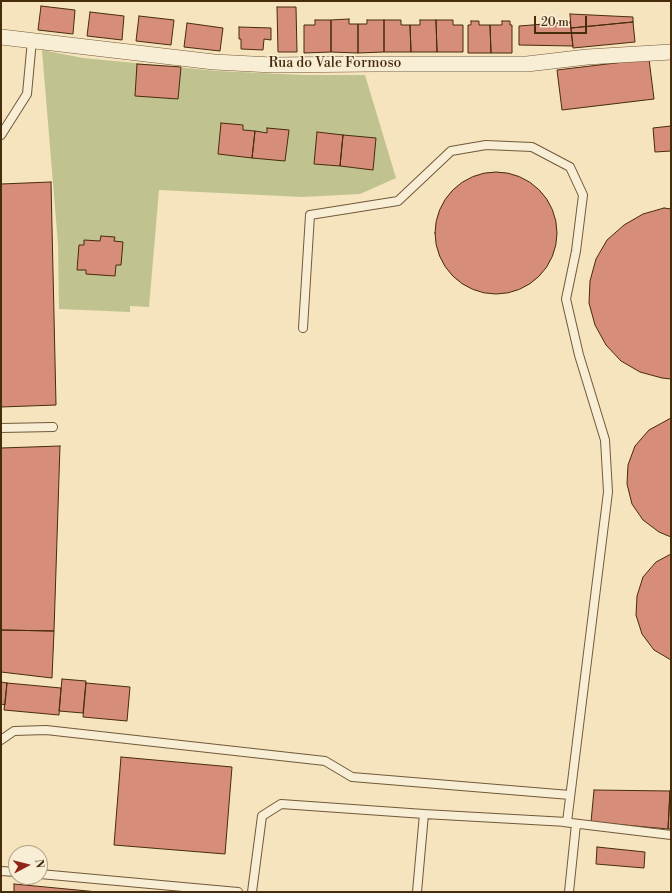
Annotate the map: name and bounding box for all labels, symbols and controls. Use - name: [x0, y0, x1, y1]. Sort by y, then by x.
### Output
- scale bar: [536, 8, 589, 34]
- text: 20 m: [541, 15, 569, 30]
- street label: Rua do Vale Formoso: [269, 56, 401, 72]
- north arrow: [8, 845, 48, 885]
- text: N: [31, 858, 46, 869]

